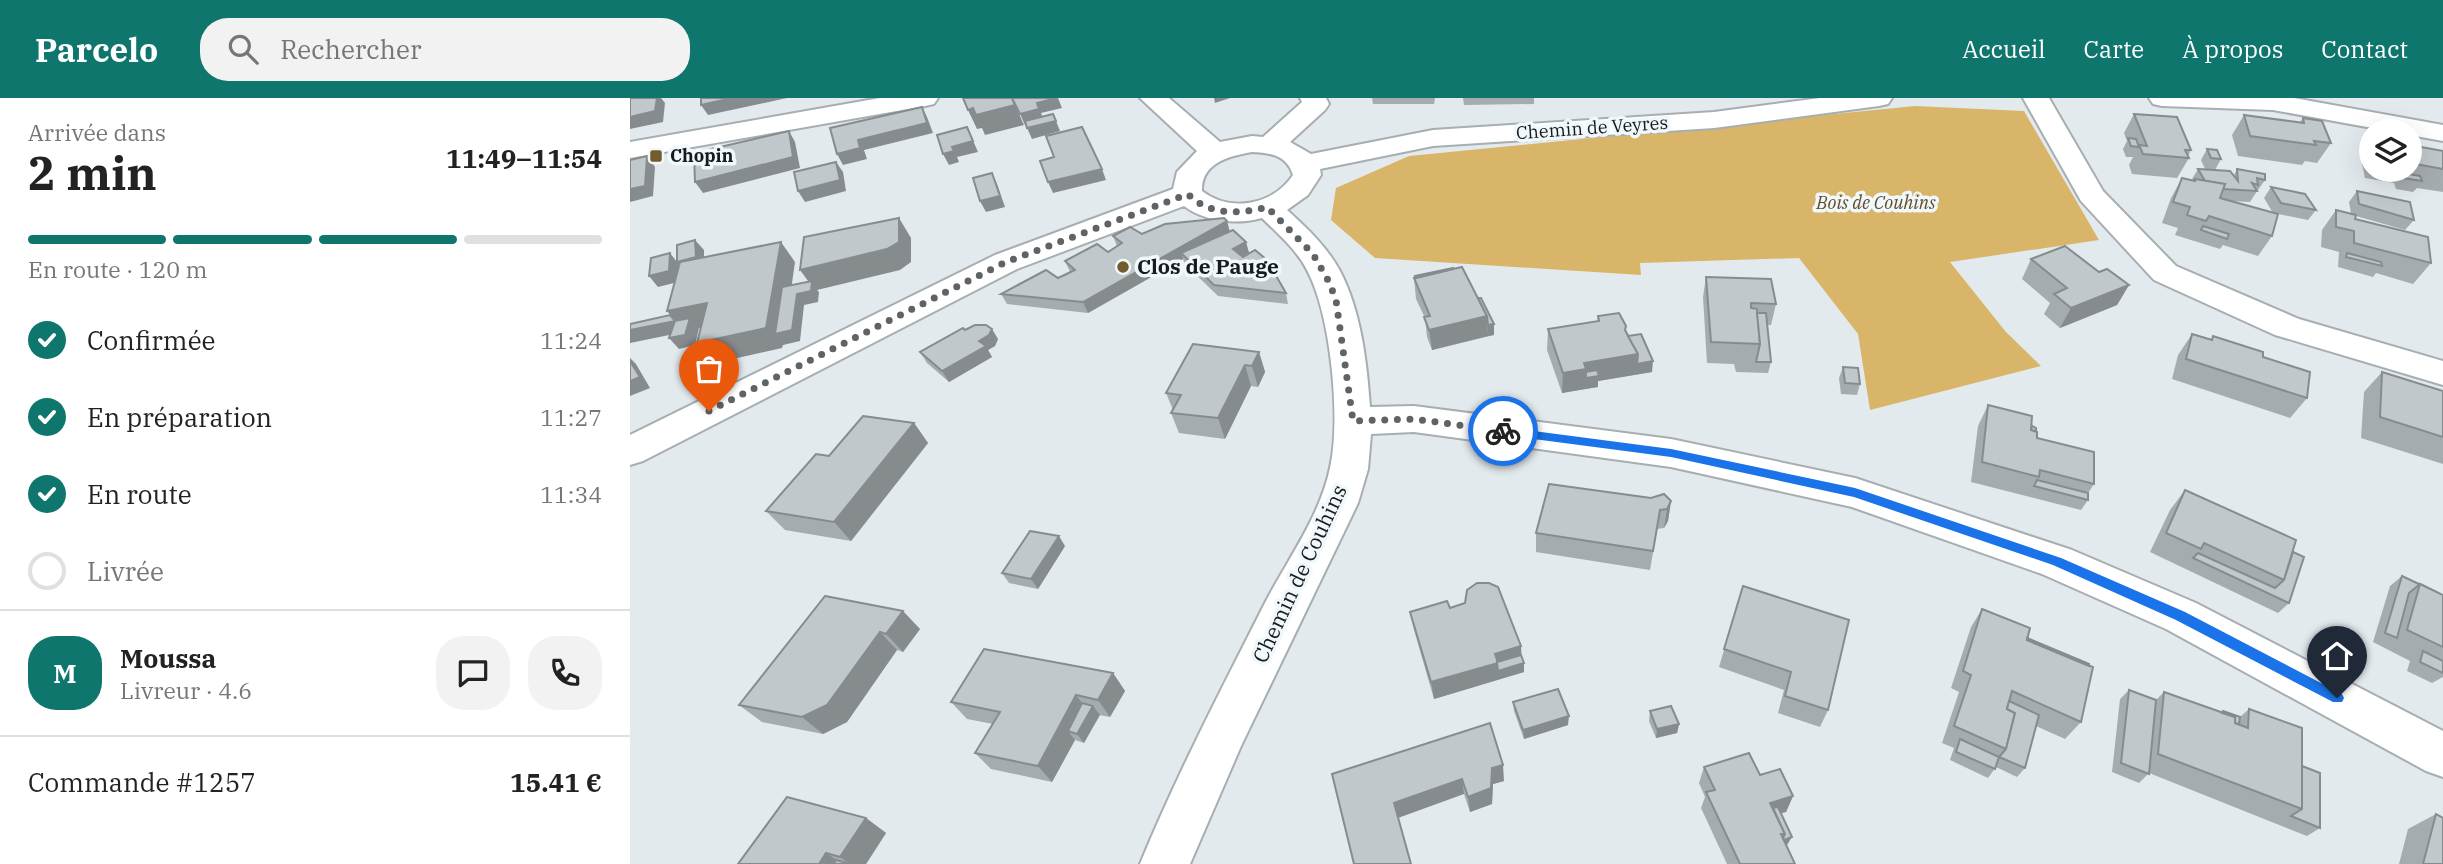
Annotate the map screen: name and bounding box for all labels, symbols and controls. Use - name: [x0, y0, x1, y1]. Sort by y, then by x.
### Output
- search box: [200, 18, 690, 81]
- text: Parcelo: [35, 28, 158, 71]
- icon: search: [224, 30, 262, 68]
- text: Rechercher: [280, 32, 421, 66]
- text: Accueil: [1962, 33, 2046, 65]
- text: Carte: [2084, 33, 2144, 65]
- text: À propos: [2182, 33, 2283, 65]
- text: Contact: [2321, 33, 2408, 65]
- street label: Chemin de Veyres: [1515, 111, 1669, 144]
- text: Arrivée dans: [28, 117, 166, 147]
- map controls: [2359, 119, 2422, 182]
- button: layers: [2359, 119, 2422, 182]
- text: 11:49–11:54: [446, 141, 602, 175]
- text: 2 min: [28, 143, 157, 203]
- place label: Chopin: [670, 144, 734, 167]
- marker: Chopin: [648, 148, 664, 164]
- park label: Bois de Couhins: [1815, 191, 1936, 214]
- place label: Clos de Pauge: [1137, 252, 1279, 280]
- text: En route · 120 m: [28, 254, 207, 284]
- marker: Clos de Pauge: [1115, 259, 1131, 275]
- icon: check: [28, 321, 66, 359]
- text: Confirmée: [87, 323, 216, 357]
- text: 11:24: [540, 325, 602, 355]
- pin: [679, 339, 739, 411]
- icon: bag: [690, 350, 728, 388]
- courier: [1468, 396, 1538, 466]
- icon: check: [28, 398, 66, 436]
- text: En préparation: [87, 400, 272, 434]
- text: 11:27: [540, 402, 602, 432]
- icon: bike: [1484, 412, 1522, 450]
- icon: check: [28, 475, 66, 513]
- text: En route: [87, 477, 192, 511]
- text: 11:34: [540, 479, 602, 509]
- street label: Chemin de Couhins: [1246, 480, 1353, 667]
- text: Livrée: [87, 554, 164, 588]
- pin: [2307, 626, 2367, 698]
- button: chat: [436, 636, 510, 710]
- button: phone: [528, 636, 602, 710]
- icon: home: [2318, 637, 2356, 675]
- text: Moussa: [120, 641, 216, 675]
- text: M: [53, 656, 77, 690]
- text: Livreur · 4.6: [120, 675, 252, 705]
- text: Commande #1257: [28, 765, 256, 799]
- text: 15.41 €: [510, 765, 602, 799]

